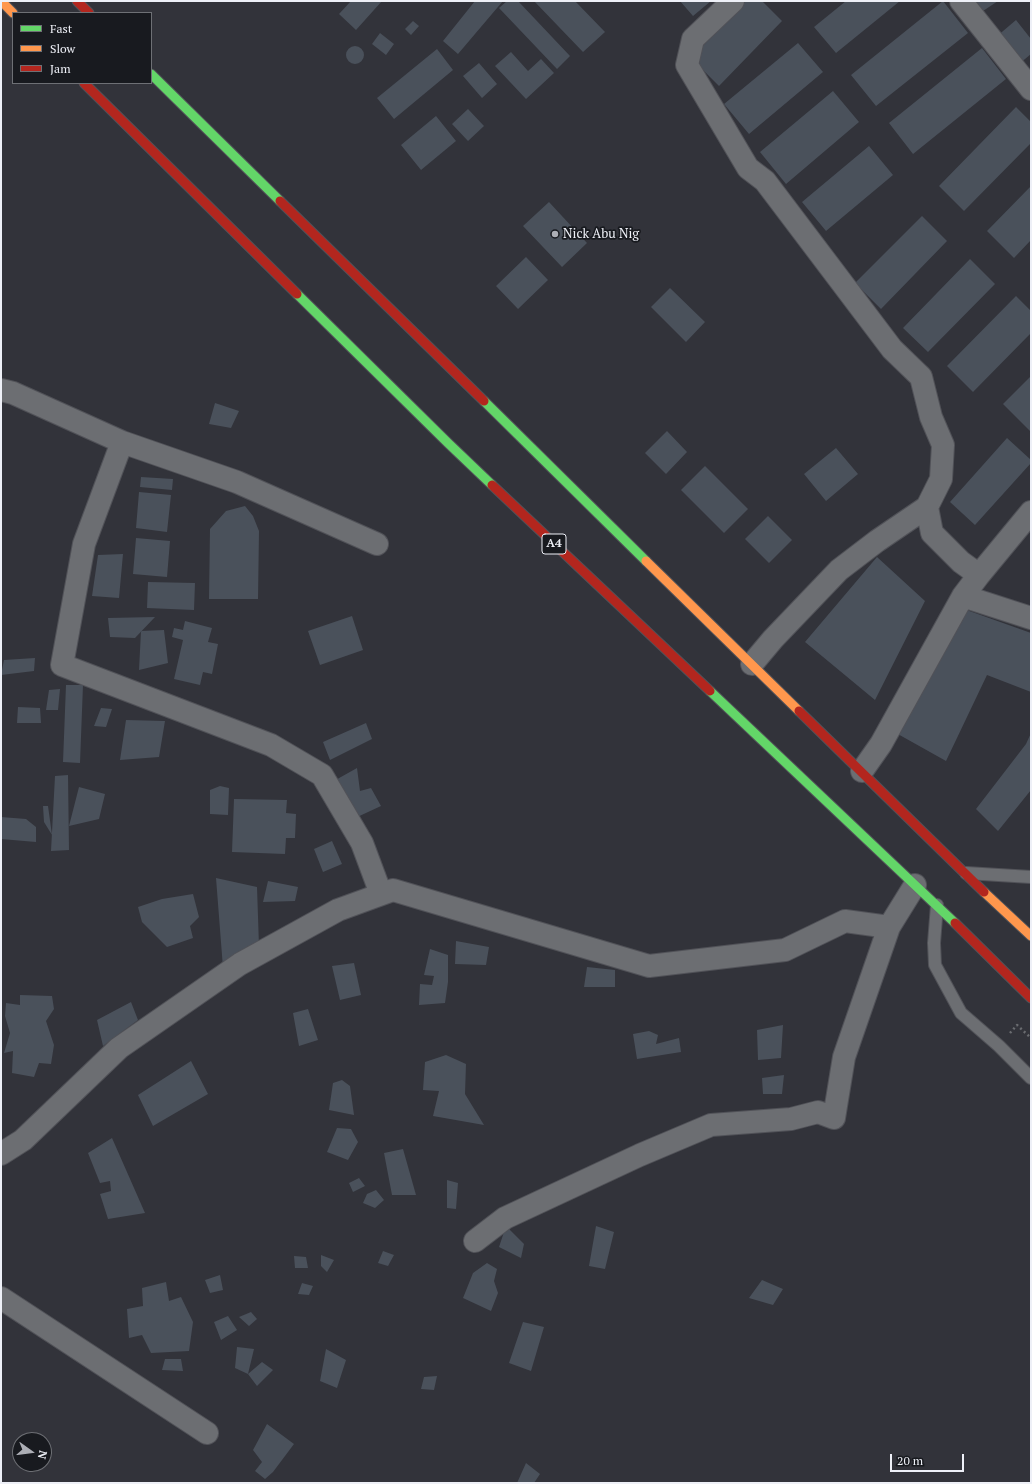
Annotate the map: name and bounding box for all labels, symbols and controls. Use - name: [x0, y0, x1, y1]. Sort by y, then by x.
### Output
- legend: [12, 12, 152, 84]
- text: Fast: [50, 21, 72, 36]
- text: Slow: [50, 41, 75, 56]
- text: Jam: [50, 61, 71, 76]
- place label: Nick Abu Nig: [563, 226, 639, 242]
- marker: Nick Abu Nig: [550, 229, 560, 239]
- road number: A4: [542, 534, 566, 554]
- north arrow: [12, 1432, 52, 1472]
- scale bar: [892, 1446, 966, 1472]
- text: N: [35, 1449, 50, 1460]
- text: 20 m: [897, 1453, 923, 1468]

